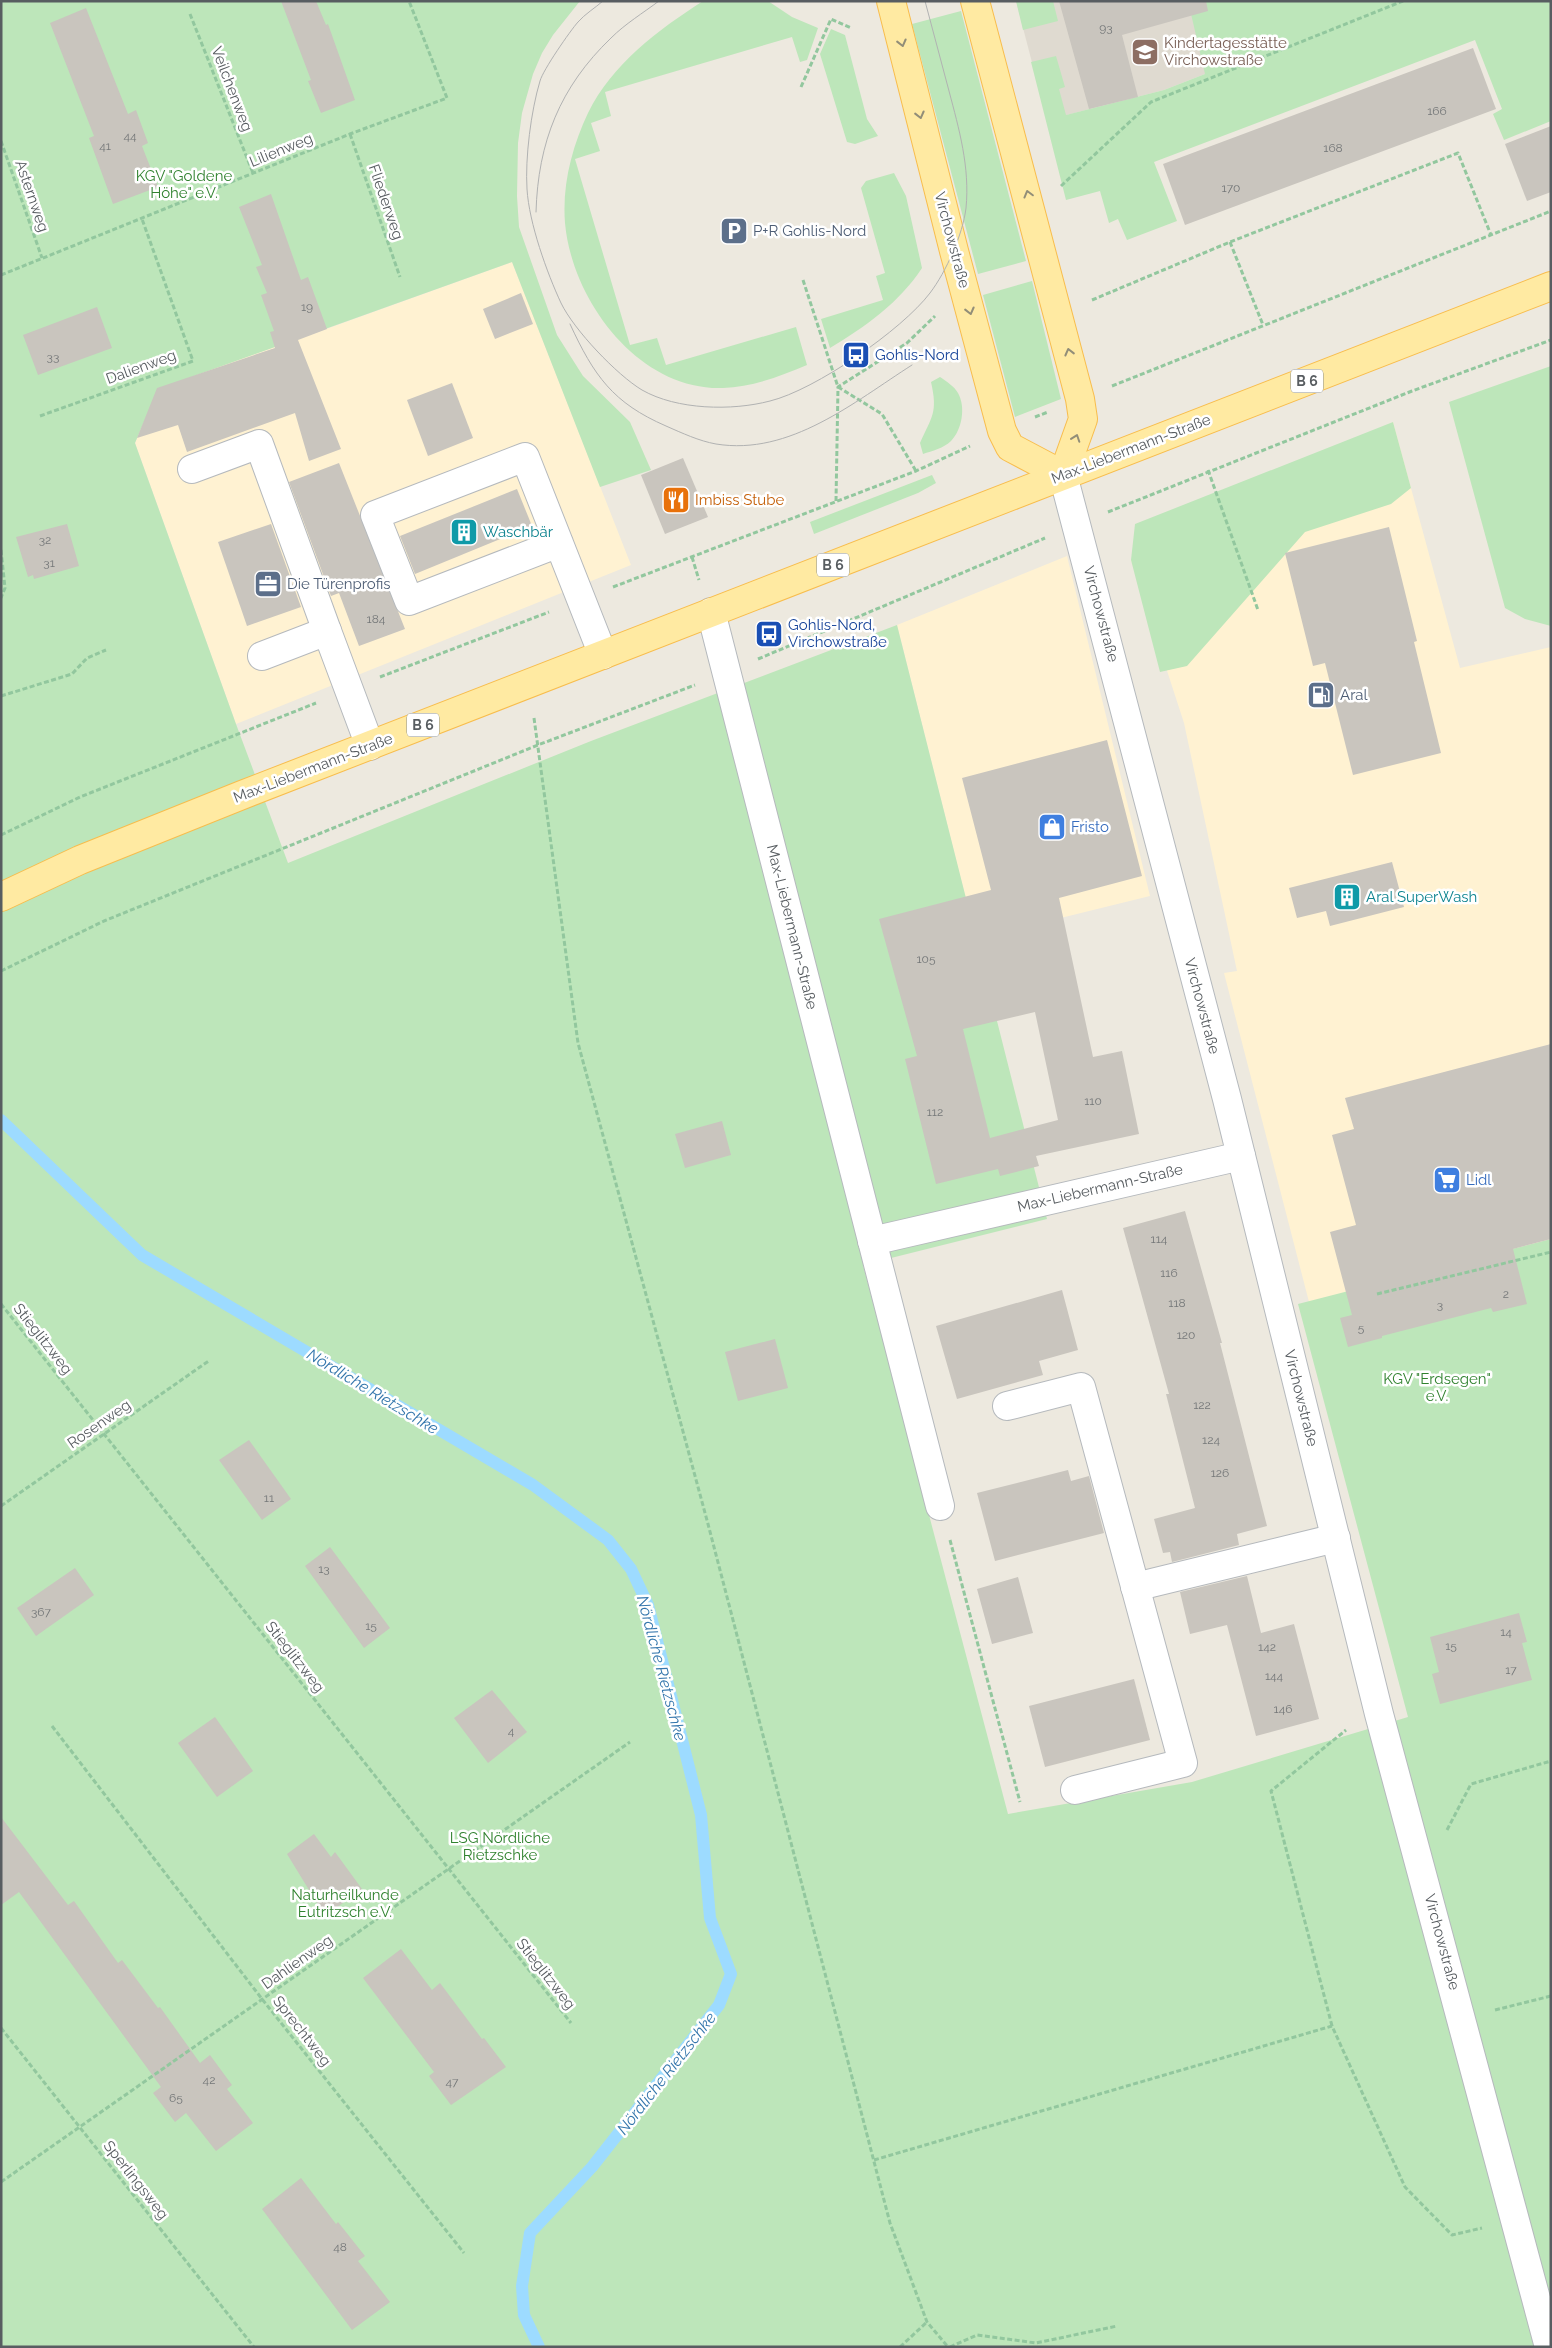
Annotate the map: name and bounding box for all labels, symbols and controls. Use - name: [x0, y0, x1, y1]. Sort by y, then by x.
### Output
- house number: 93: [1099, 21, 1113, 35]
- place label: Kindertagesstätte Virchowstraße: [1164, 34, 1287, 69]
- school or university icon: Kindertagesstätte Virchowstraße: [1130, 37, 1160, 67]
- one-way arrow: [896, 38, 906, 46]
- street label: Veilchenweg: [208, 44, 256, 134]
- house number: 166: [1427, 104, 1447, 118]
- one-way arrow: [914, 110, 925, 119]
- house number: 44: [123, 129, 137, 143]
- street label: Lilienweg: [247, 129, 315, 171]
- house number: 41: [99, 139, 111, 153]
- house number: 168: [1323, 141, 1343, 155]
- street label: Asternweg: [11, 158, 53, 234]
- street label: Fliederweg: [365, 162, 407, 242]
- park label: KGV "Goldene Höhe" e.V.: [136, 167, 232, 202]
- house number: 170: [1222, 181, 1240, 195]
- street label: Virchowstraße: [931, 190, 974, 290]
- one-way arrow: [1023, 191, 1033, 199]
- parking icon: P+R Gohlis-Nord: [719, 216, 749, 246]
- place label: P+R Gohlis-Nord: [753, 222, 866, 240]
- house number: 19: [301, 300, 313, 314]
- one-way arrow: [964, 306, 975, 315]
- bus stop icon: Gohlis-Nord: [841, 340, 871, 370]
- street label: Dalienweg: [103, 346, 179, 388]
- place label: Gohlis-Nord: [875, 346, 959, 364]
- one-way arrow: [1064, 347, 1075, 356]
- house number: 33: [47, 350, 59, 364]
- road number: B 6: [1291, 370, 1323, 392]
- street label: Max-Liebermann-Straße: [1049, 410, 1213, 488]
- one-way arrow: [1071, 434, 1081, 442]
- restaurant icon: Imbiss Stube: [661, 485, 691, 515]
- place label: Imbiss Stube: [695, 491, 785, 509]
- building icon: Waschbär: [449, 517, 479, 547]
- place label: Waschbär: [483, 523, 554, 541]
- house number: 32: [39, 533, 51, 547]
- road number: B 6: [817, 554, 849, 576]
- house number: 31: [43, 556, 55, 570]
- street label: Virchowstraße: [1080, 564, 1123, 664]
- office icon: Die Türenprofis: [253, 569, 283, 599]
- place label: Die Türenprofis: [287, 575, 390, 593]
- house number: 184: [367, 612, 386, 626]
- place label: Gohlis-Nord, Virchowstraße: [788, 616, 887, 651]
- bus stop icon: Gohlis-Nord, Virchowstraße: [754, 619, 784, 649]
- fuel station icon: Aral: [1306, 680, 1336, 710]
- place label: Aral: [1340, 686, 1369, 704]
- road number: B 6: [407, 714, 439, 736]
- street label: Max-Liebermann-Straße: [231, 729, 395, 807]
- shop icon: Fristo: [1037, 812, 1067, 842]
- place label: Fristo: [1071, 818, 1109, 836]
- street label: Max-Liebermann-Straße: [763, 843, 821, 1011]
- building icon: Aral SuperWash: [1332, 882, 1362, 912]
- place label: Aral SuperWash: [1366, 888, 1477, 906]
- house number: 105: [916, 952, 936, 966]
- street label: Virchowstraße: [1181, 956, 1224, 1056]
- house number: 110: [1084, 1094, 1102, 1108]
- house number: 112: [927, 1105, 943, 1119]
- street label: Max-Liebermann-Straße: [1016, 1160, 1185, 1216]
- supermarket icon: Lidl: [1432, 1165, 1462, 1195]
- place label: Lidl: [1466, 1171, 1492, 1189]
- house number: 114: [1151, 1232, 1168, 1246]
- house number: 116: [1160, 1266, 1178, 1280]
- house number: 2: [1503, 1287, 1509, 1301]
- house number: 118: [1168, 1296, 1186, 1310]
- house number: 3: [1437, 1298, 1443, 1312]
- street label: Stieglitzweg: [10, 1300, 76, 1378]
- house number: 5: [1358, 1321, 1365, 1335]
- house number: 120: [1177, 1328, 1195, 1342]
- water label: Nördliche Rietzschke: [304, 1345, 442, 1438]
- street label: Virchowstraße: [1280, 1348, 1322, 1448]
- park label: KGV "Erdsegen" e.V.: [1383, 1370, 1491, 1405]
- street label: Rosenweg: [64, 1396, 134, 1452]
- house number: 122: [1193, 1398, 1211, 1412]
- house number: 124: [1202, 1433, 1220, 1447]
- house number: 126: [1211, 1466, 1229, 1480]
- house number: 11: [264, 1491, 274, 1505]
- house number: 13: [318, 1562, 330, 1576]
- water label: Nördliche Rietzschke: [633, 1593, 690, 1743]
- house number: 367: [31, 1605, 52, 1619]
- street label: Stieglitzweg: [262, 1618, 328, 1696]
- house number: 15: [365, 1619, 377, 1633]
- house number: 14: [1500, 1625, 1512, 1639]
- house number: 15: [1445, 1639, 1457, 1653]
- house number: 142: [1258, 1640, 1276, 1654]
- house number: 17: [1505, 1663, 1517, 1677]
- house number: 144: [1265, 1669, 1284, 1683]
- house number: 146: [1274, 1702, 1292, 1716]
- house number: 4: [508, 1724, 515, 1738]
- park label: LSG Nördliche Rietzschke: [450, 1829, 550, 1864]
- park label: Naturheilkunde Eutritzsch e.V.: [291, 1886, 399, 1921]
- street label: Virchowstraße: [1421, 1892, 1464, 1992]
- street label: Dahlienweg: [258, 1931, 336, 1993]
- street label: Stieglitzweg: [513, 1935, 579, 2013]
- street label: Sprechtweg: [269, 1992, 335, 2070]
- water label: Nördliche Rietzschke: [613, 2008, 720, 2138]
- house number: 42: [203, 2073, 215, 2087]
- house number: 47: [446, 2075, 459, 2089]
- house number: 65: [169, 2091, 183, 2105]
- street label: Sperlingsweg: [100, 2137, 172, 2223]
- house number: 48: [333, 2240, 347, 2254]

